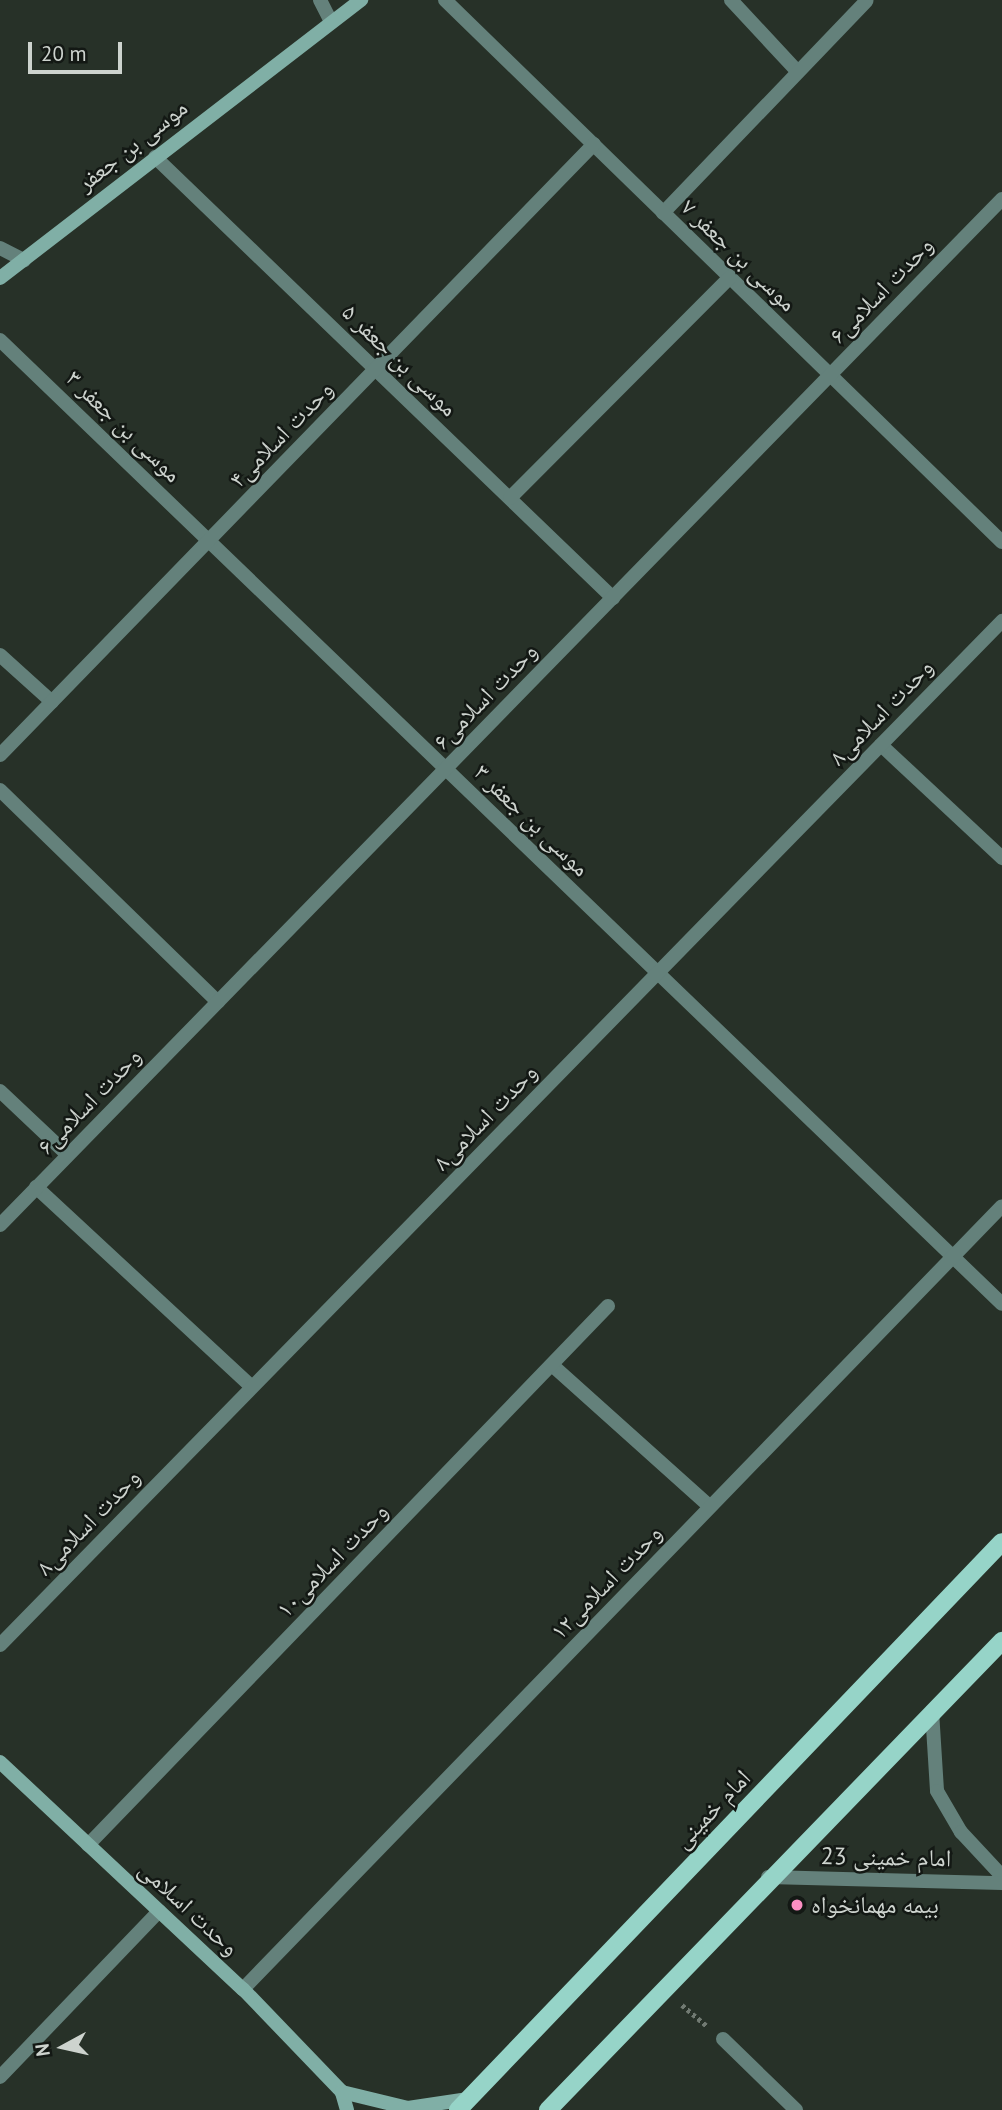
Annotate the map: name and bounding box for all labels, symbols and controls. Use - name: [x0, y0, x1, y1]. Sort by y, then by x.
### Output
- scale bar: [32, 28, 126, 72]
- text: 20 m: [41, 40, 87, 67]
- street label: موسی بن جعفر: [71, 93, 193, 197]
- street label: موسی بن جعفر ۷: [675, 193, 803, 317]
- street label: وحدت اسلامی۶: [823, 231, 939, 349]
- street label: موسی بن جعفر ۵: [336, 298, 464, 422]
- street label: موسی بن جعفر ۳: [60, 364, 188, 488]
- street label: وحدت اسلامی۴: [223, 375, 339, 493]
- street label: وحدت اسلامی۶: [427, 637, 543, 755]
- street label: وحدت اسلامی۸: [823, 653, 939, 771]
- street label: موسی بن جعفر ۳: [468, 758, 596, 882]
- street label: وحدت اسلامی۶: [31, 1042, 147, 1160]
- street label: وحدت اسلامی۸: [427, 1058, 543, 1176]
- street label: وحدت اسلامی۸: [30, 1463, 146, 1581]
- street label: وحدت اسلامی۱۰: [270, 1497, 394, 1623]
- street label: وحدت اسلامی۱۲: [544, 1519, 668, 1645]
- street label: امام خمینی: [668, 1764, 756, 1854]
- street label: امام خمینی 23: [820, 1841, 952, 1873]
- street label: وحدت اسلامی: [133, 1854, 245, 1962]
- place label: بیمه مهمانخواه: [811, 1891, 939, 1919]
- marker: بیمه مهمانخواه: [789, 1897, 805, 1913]
- north arrow: [28, 2012, 98, 2082]
- text: N: [29, 2042, 55, 2058]

